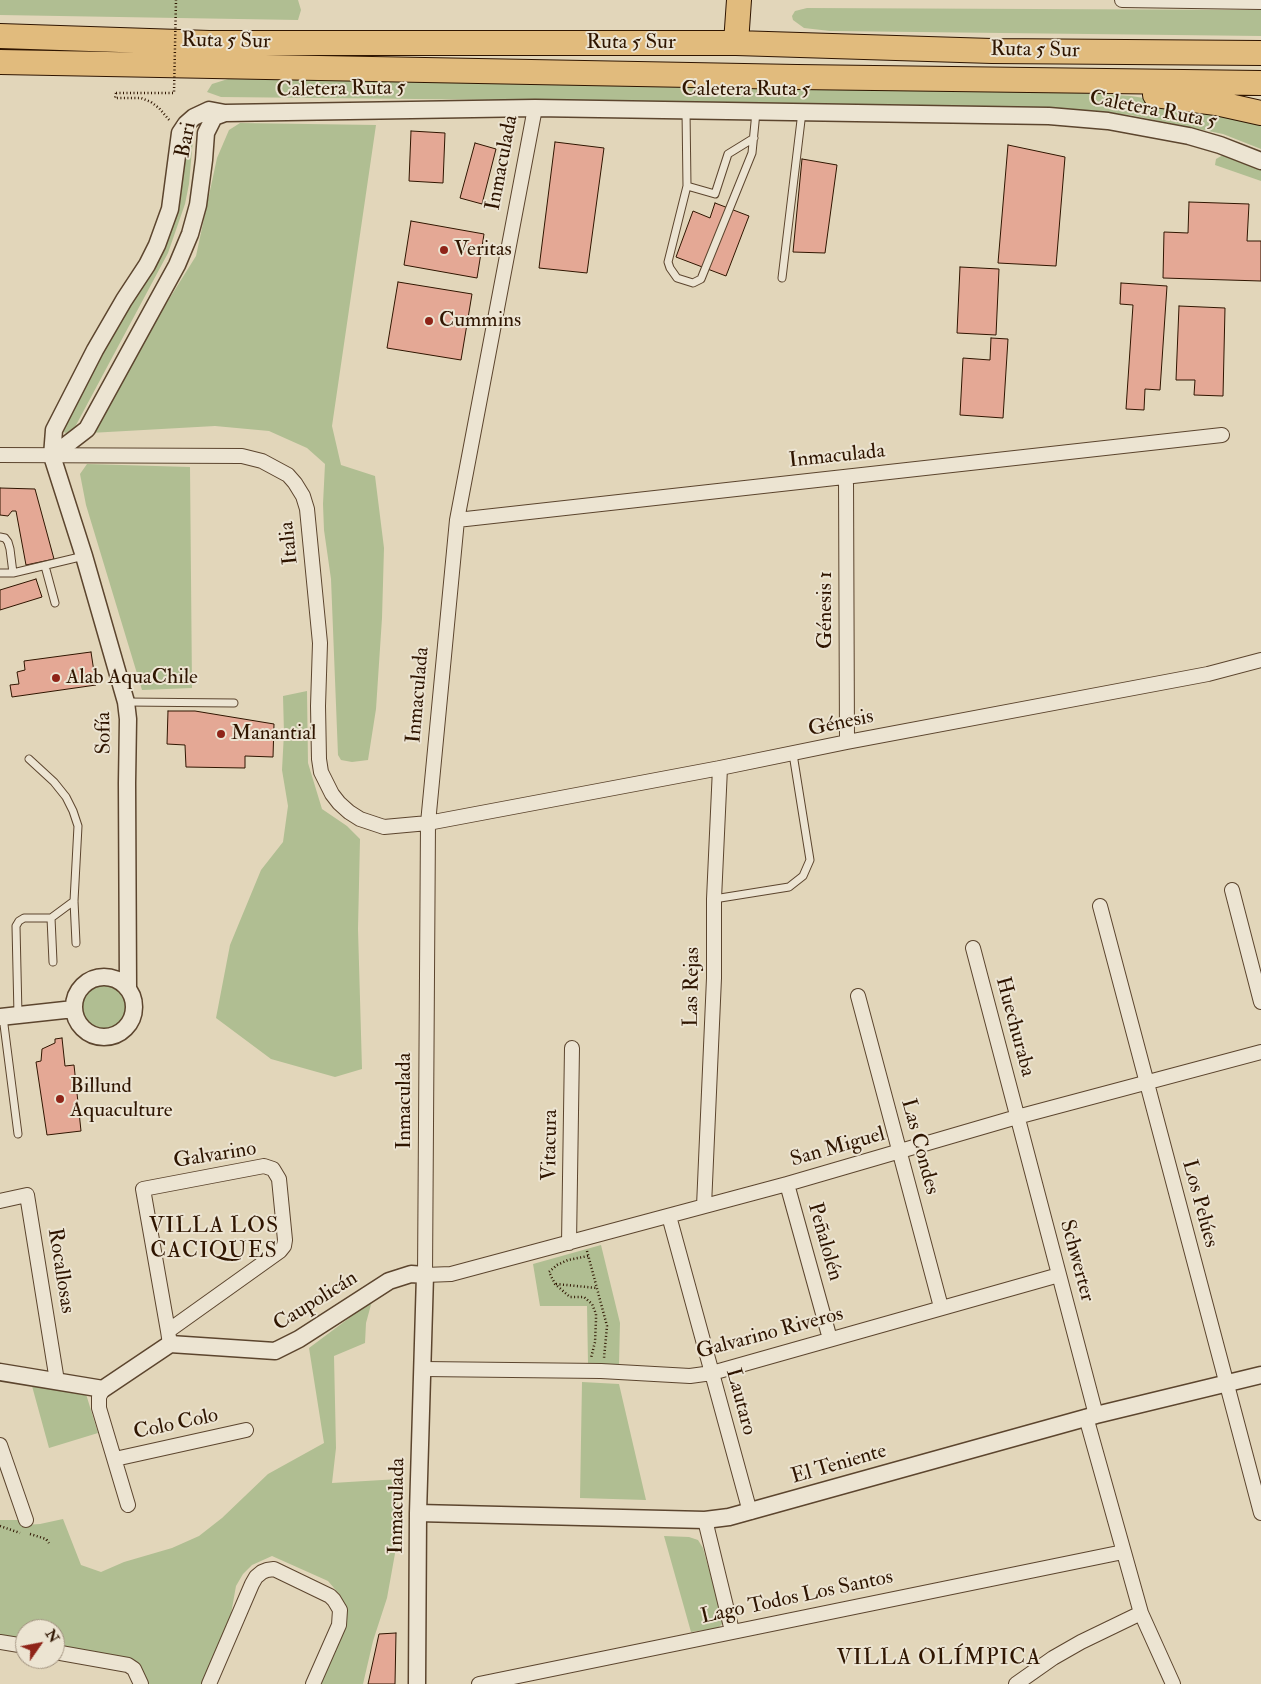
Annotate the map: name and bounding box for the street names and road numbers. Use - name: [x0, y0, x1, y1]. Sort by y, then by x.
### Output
- street label: Ruta 5 Sur: [181, 29, 271, 55]
- street label: Ruta 5 Sur: [586, 30, 676, 56]
- street label: Ruta 5 Sur: [990, 38, 1080, 64]
- street label: Caletera Ruta 5: [276, 76, 406, 104]
- street label: Caletera Ruta 5: [681, 77, 811, 103]
- street label: Caletera Ruta 5: [1087, 86, 1219, 136]
- street label: Inmaculada: [481, 113, 525, 213]
- street label: Bari: [171, 120, 203, 160]
- street label: Inmaculada: [788, 439, 886, 475]
- street label: Italia: [275, 520, 305, 566]
- street label: Génesis 1: [813, 571, 839, 649]
- street label: Inmaculada: [402, 646, 436, 744]
- street label: Génesis: [806, 705, 876, 743]
- street label: Sofía: [92, 711, 118, 755]
- street label: Las Rejas: [680, 947, 706, 1027]
- street label: Huechuraba: [989, 974, 1039, 1080]
- street label: Inmaculada: [392, 1053, 418, 1149]
- street label: Las Condes: [894, 1096, 944, 1198]
- street label: Vitacura: [538, 1109, 564, 1181]
- street label: San Miguel: [788, 1123, 888, 1173]
- street label: Galvarino: [172, 1137, 258, 1175]
- street label: Los Pelúes: [1175, 1157, 1223, 1251]
- street label: Peñalolén: [801, 1200, 847, 1284]
- street label: Schwerter: [1053, 1217, 1099, 1305]
- street label: Rocallosas: [41, 1227, 79, 1315]
- street label: Caupolicán: [269, 1266, 363, 1338]
- street label: Galvarino Riveros: [694, 1302, 846, 1366]
- street label: Lautaro: [719, 1366, 761, 1438]
- street label: Colo Colo: [131, 1404, 221, 1446]
- street label: El Teniente: [788, 1439, 890, 1491]
- street label: Inmaculada: [385, 1458, 411, 1554]
- street label: Lago Todos Los Santos: [699, 1565, 895, 1631]

